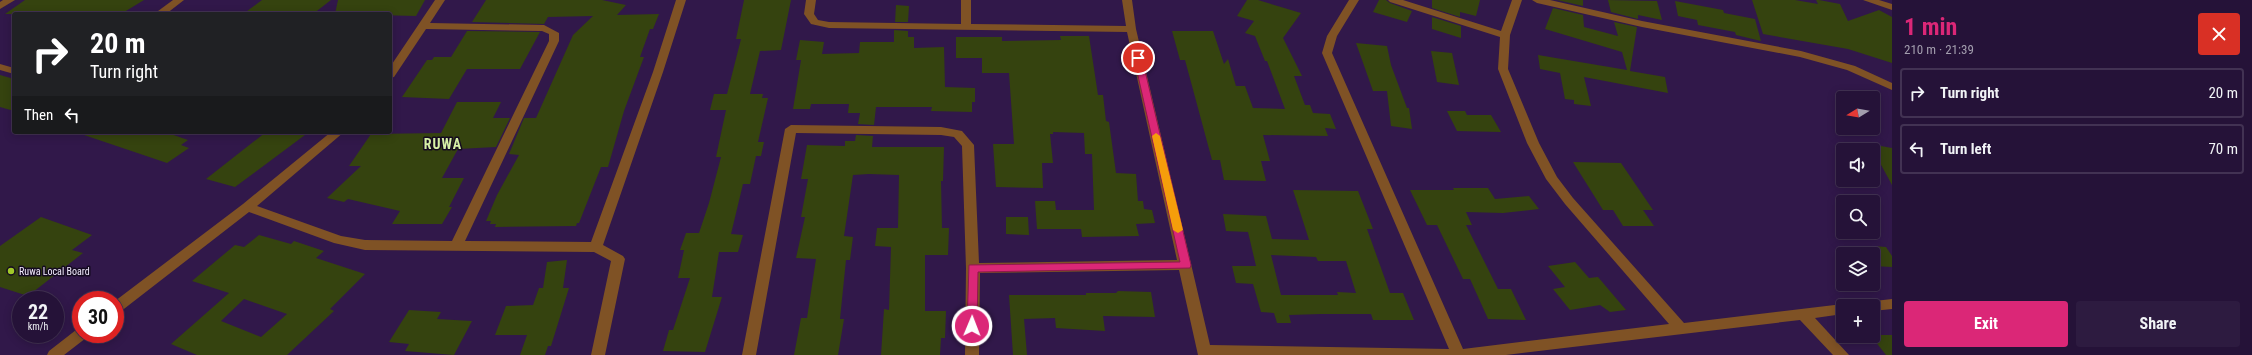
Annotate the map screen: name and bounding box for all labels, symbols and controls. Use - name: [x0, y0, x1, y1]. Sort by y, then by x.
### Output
- text: 1 min: [1904, 13, 1957, 41]
- button: close: [2198, 13, 2240, 55]
- text: 20 m: [90, 27, 146, 60]
- icon: right: [24, 28, 76, 80]
- pin: [1121, 41, 1155, 75]
- text: 210 m · 21:39: [1904, 42, 1974, 57]
- icon: arrive: [1127, 47, 1149, 69]
- text: Turn right: [90, 61, 158, 82]
- icon: right: [1906, 82, 1928, 104]
- text: Turn right: [1940, 84, 1999, 102]
- text: 20 m: [2208, 84, 2238, 102]
- north arrow: [1836, 91, 1880, 135]
- map controls: [1836, 91, 1880, 343]
- icon: left: [61, 104, 83, 126]
- text: Then: [24, 106, 53, 124]
- district label: RUWA: [424, 136, 462, 152]
- icon: left: [1906, 138, 1928, 160]
- text: Turn left: [1940, 140, 1991, 158]
- text: 70 m: [2208, 140, 2238, 158]
- button: sound: [1836, 143, 1880, 187]
- button: search: [1836, 195, 1880, 239]
- button: layers: [1836, 247, 1880, 291]
- marker: Ruwa Local Board: [6, 266, 16, 276]
- place label: Ruwa Local Board: [19, 266, 90, 277]
- speed limit sign: 30: [72, 291, 124, 343]
- button: +: [1836, 299, 1880, 343]
- text: 22: [28, 300, 48, 324]
- button: Exit: [1904, 301, 2068, 347]
- button: Share: [2076, 301, 2240, 347]
- position arrow: [951, 305, 993, 347]
- text: km/h: [28, 321, 48, 332]

